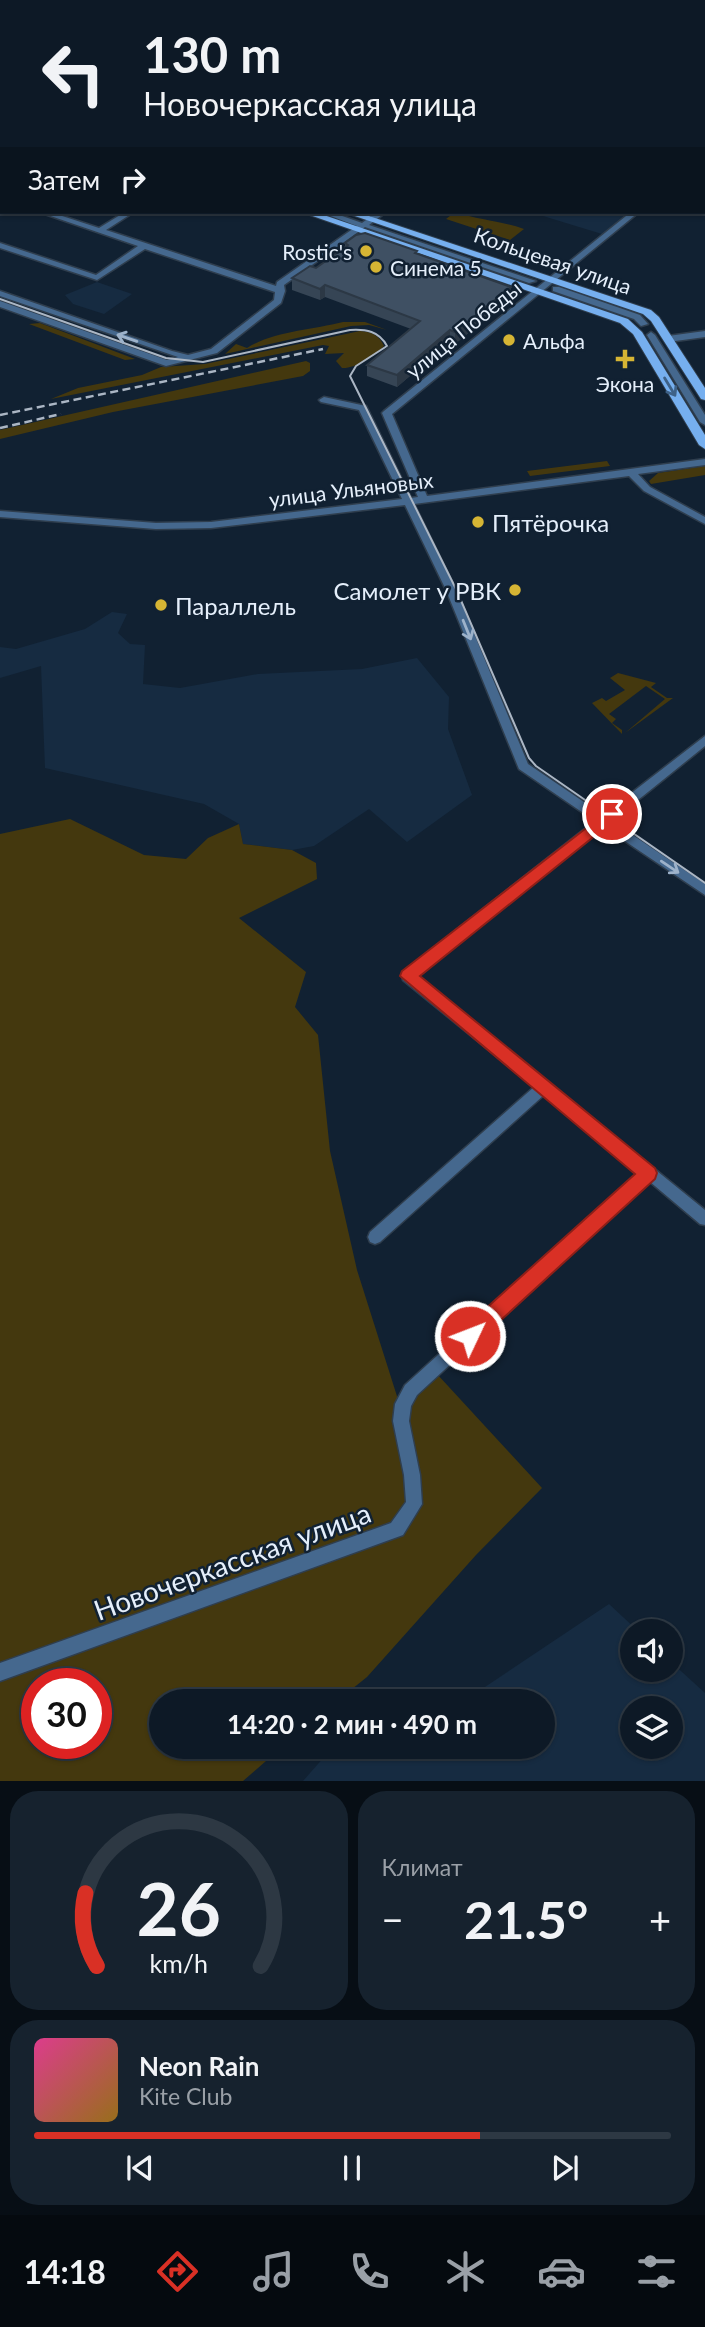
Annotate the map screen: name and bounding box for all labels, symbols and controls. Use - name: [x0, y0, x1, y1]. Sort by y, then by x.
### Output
- text: 130 m: [143, 25, 281, 83]
- icon: left: [28, 28, 119, 119]
- text: Новочеркасская улица: [143, 84, 477, 123]
- icon: right: [114, 161, 152, 199]
- text: Затем: [28, 164, 100, 196]
- street label: Кольцевая улица: [471, 221, 635, 299]
- place label: Rostic's: [282, 239, 352, 264]
- marker: Rostic's: [358, 243, 374, 259]
- place label: Синема 5: [390, 255, 482, 280]
- marker: Синема 5: [368, 259, 384, 275]
- street label: улица Победы: [400, 275, 526, 383]
- place label: Альфа: [523, 328, 585, 353]
- one-way arrow: [117, 331, 139, 343]
- marker: Альфа: [501, 332, 517, 348]
- marker: Экона: [617, 351, 633, 367]
- place label: Экона: [596, 371, 654, 396]
- one-way arrow: [663, 376, 677, 396]
- street label: улица Ульяновых: [267, 466, 435, 511]
- place label: Пятёрочка: [492, 508, 609, 537]
- marker: Пятёрочка: [470, 514, 486, 530]
- place label: Самолет у РВК: [334, 576, 501, 605]
- marker: Самолет у РВК: [507, 582, 523, 598]
- place label: Параллель: [175, 591, 296, 620]
- marker: Параллель: [153, 597, 169, 613]
- one-way arrow: [462, 619, 475, 640]
- pin: [582, 784, 642, 844]
- icon: arrive: [593, 795, 631, 833]
- one-way arrow: [660, 860, 679, 874]
- position arrow: [433, 1299, 507, 1373]
- street label: Новочеркасская улица: [89, 1495, 375, 1627]
- map controls: [620, 1619, 683, 1759]
- button: sound: [620, 1619, 683, 1682]
- speed limit sign: 30: [21, 1668, 112, 1759]
- button: layers: [620, 1696, 683, 1759]
- text: 14:20 · 2 мин · 490 m: [227, 1708, 477, 1740]
- text: Климат: [382, 1853, 463, 1881]
- text: 26: [137, 1865, 221, 1953]
- text: 21.5°: [464, 1888, 588, 1950]
- text: −: [382, 1896, 404, 1942]
- text: +: [649, 1896, 671, 1942]
- text: km/h: [149, 1948, 208, 1978]
- text: Neon Rain: [139, 2050, 259, 2082]
- text: Kite Club: [139, 2082, 232, 2110]
- icon: previous: [121, 2149, 159, 2187]
- icon: pause: [333, 2149, 371, 2187]
- icon: next: [546, 2149, 584, 2187]
- icon: directions: [153, 2247, 202, 2296]
- icon: music: [249, 2247, 298, 2296]
- icon: phone: [345, 2247, 394, 2296]
- icon: climate: [441, 2247, 490, 2296]
- icon: car: [537, 2247, 586, 2296]
- icon: filters: [632, 2247, 681, 2296]
- text: 14:18: [23, 2252, 106, 2291]

